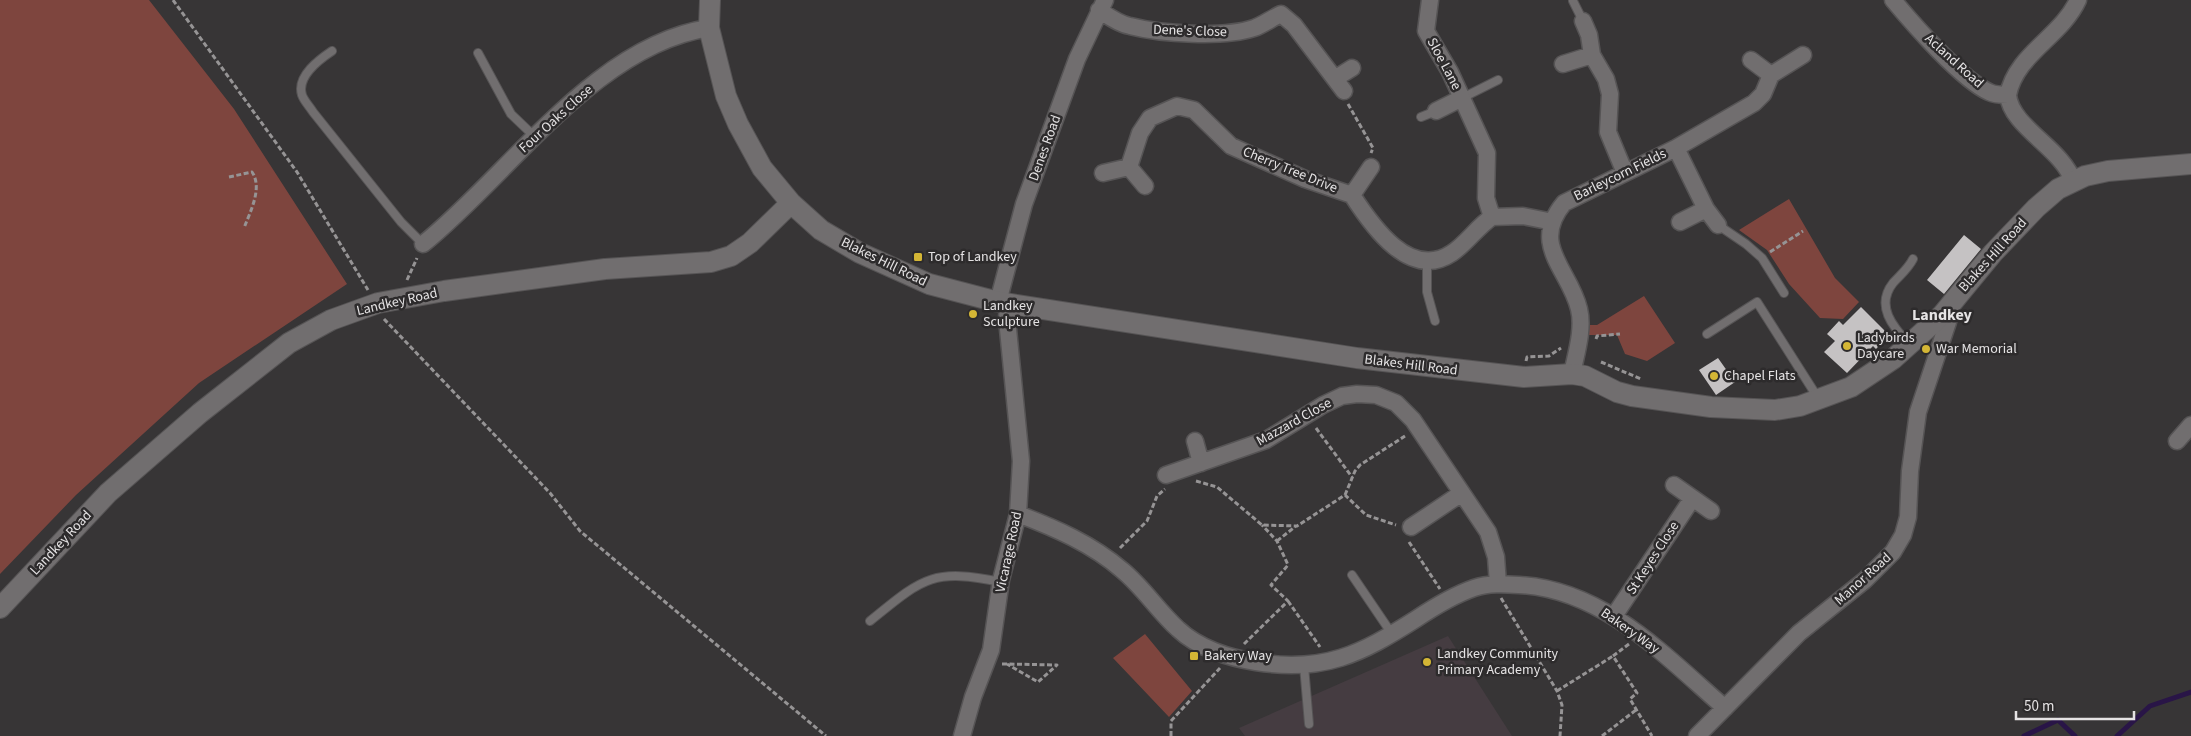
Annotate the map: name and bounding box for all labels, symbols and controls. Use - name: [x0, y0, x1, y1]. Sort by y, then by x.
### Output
- street label: Dene's Close: [1153, 20, 1227, 42]
- street label: Acland Road: [1920, 29, 1988, 93]
- street label: Sloe Lane: [1422, 34, 1466, 94]
- street label: Four Oaks Close: [515, 80, 597, 158]
- street label: Denes Road: [1024, 112, 1066, 184]
- street label: Cherry Tree Drive: [1240, 142, 1340, 198]
- street label: Barleycorn Fields: [1570, 144, 1670, 206]
- street label: Blakes Hill Road: [1954, 213, 2032, 297]
- street label: Blakes Hill Road: [837, 232, 931, 292]
- place label: Top of Landkey: [928, 247, 1017, 267]
- marker: Top of Landkey: [912, 251, 924, 263]
- street label: Landkey Road: [355, 283, 439, 321]
- place label: Landkey Sculpture: [983, 296, 1040, 332]
- district label: Landkey: [1912, 304, 1973, 326]
- marker: Landkey Sculpture: [967, 308, 979, 320]
- place label: Ladybirds Daycare: [1857, 328, 1915, 364]
- place label: War Memorial: [1936, 339, 2017, 359]
- marker: Ladybirds Daycare: [1841, 340, 1853, 352]
- marker: War Memorial: [1920, 343, 1932, 355]
- street label: Blakes Hill Road: [1363, 349, 1459, 381]
- place label: Chapel Flats: [1724, 366, 1796, 386]
- marker: Chapel Flats: [1708, 370, 1720, 382]
- street label: Mazzard Close: [1253, 393, 1335, 451]
- street label: Landkey Road: [26, 506, 96, 580]
- street label: Vicarage Road: [991, 510, 1027, 594]
- street label: St Keyes Close: [1622, 517, 1684, 599]
- street label: Manor Road: [1830, 548, 1896, 610]
- street label: Bakery Way: [1596, 603, 1664, 659]
- place label: Landkey Community Primary Academy: [1437, 644, 1559, 680]
- place label: Bakery Way: [1204, 646, 1272, 666]
- marker: Bakery Way: [1188, 650, 1200, 662]
- marker: Landkey Community Primary Academy: [1421, 656, 1433, 668]
- scale bar: [2016, 688, 2134, 720]
- text: 50 m: [2024, 696, 2054, 717]

